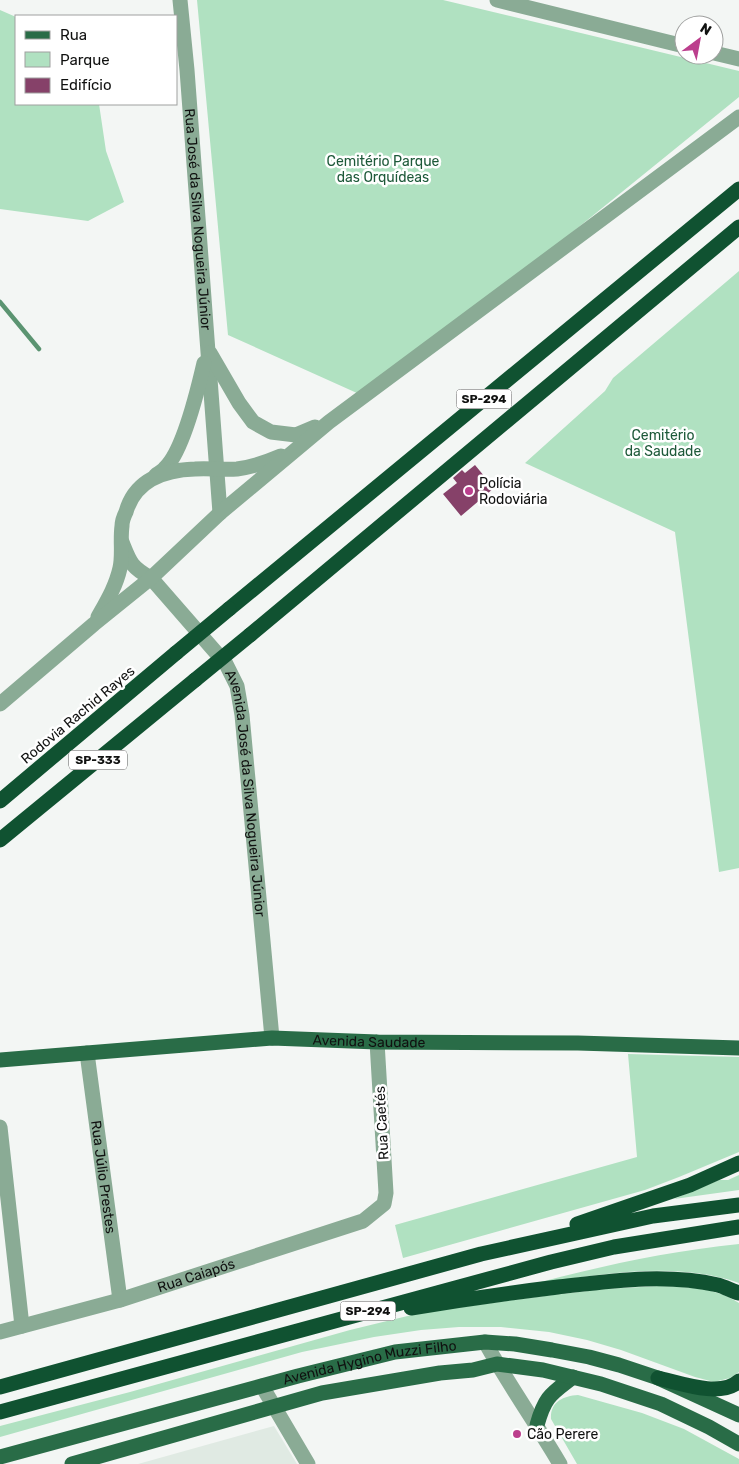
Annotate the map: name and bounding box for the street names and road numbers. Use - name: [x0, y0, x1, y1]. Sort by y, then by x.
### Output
- street label: Rua José da Silva Nogueira Júnior: [181, 108, 215, 332]
- road number: SP-294: [456, 389, 512, 408]
- street label: Rodovia Rachid Rayes: [18, 663, 138, 767]
- street label: Avenida José da Silva Nogueira Júnior: [222, 667, 269, 918]
- road number: SP-333: [69, 750, 127, 770]
- street label: Avenida Saudade: [312, 1031, 426, 1051]
- street label: Rua Caetés: [372, 1086, 392, 1160]
- street label: Rua Júlio Prestes: [88, 1119, 120, 1235]
- street label: Rua Caiapós: [155, 1255, 237, 1296]
- road number: SP-294: [340, 1302, 396, 1320]
- street label: Avenida Hygino Muzzi Filho: [281, 1337, 457, 1388]

